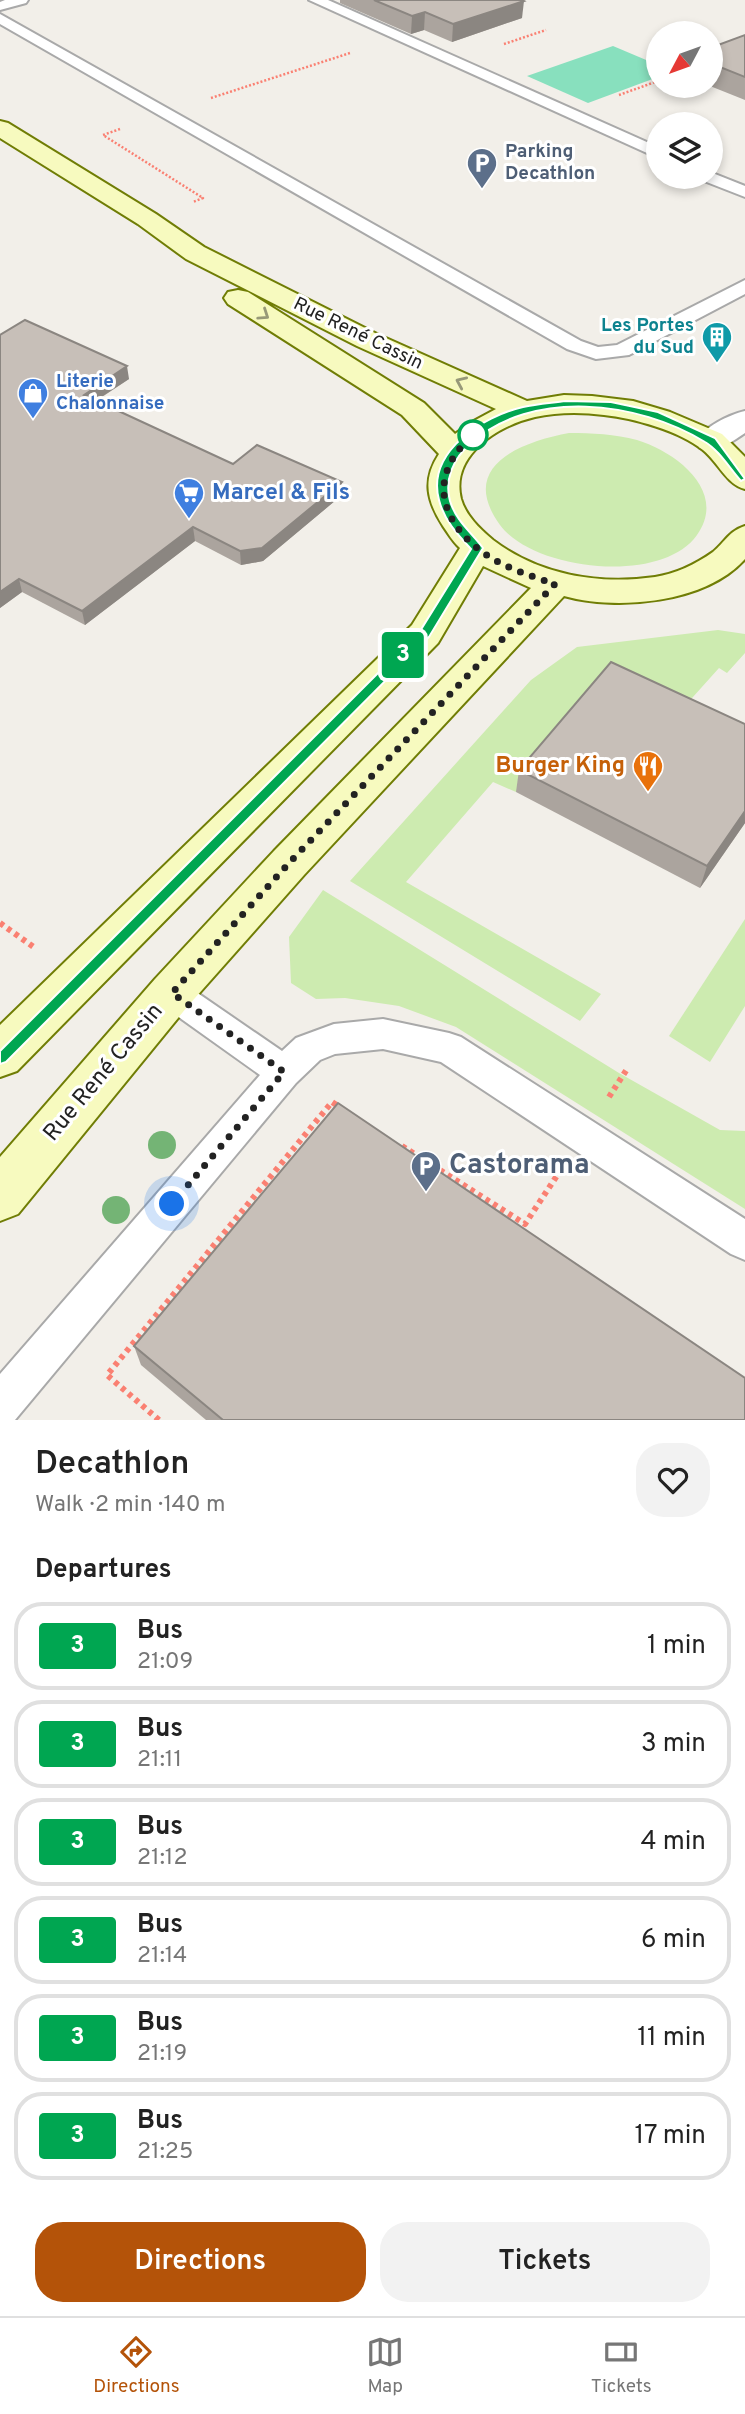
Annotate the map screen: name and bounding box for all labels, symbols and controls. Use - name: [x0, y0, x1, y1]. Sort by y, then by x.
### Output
- north arrow: [646, 21, 723, 98]
- map controls: [646, 21, 723, 189]
- button: layers: [646, 112, 723, 189]
- place label: Parking Decathlon: [505, 140, 595, 186]
- parking icon: Parking Decathlon: [465, 146, 499, 190]
- street label: Rue René Cassin: [289, 292, 427, 376]
- one-way arrow: [256, 307, 269, 320]
- place label: Les Portes du Sud: [601, 314, 694, 360]
- building icon: Les Portes du Sud: [700, 320, 734, 364]
- place label: Literie Chalonnaise: [56, 370, 164, 416]
- shop icon: Literie Chalonnaise: [16, 376, 50, 420]
- one-way arrow: [456, 376, 468, 390]
- unlabelled marker: [458, 420, 488, 450]
- supermarket icon: Marcel & Fils: [172, 476, 206, 520]
- place label: Marcel & Fils: [212, 479, 350, 508]
- line badge: 3: [380, 632, 426, 678]
- text: 3: [396, 640, 410, 670]
- restaurant icon: Burger King: [631, 749, 665, 793]
- place label: Burger King: [495, 752, 625, 781]
- street label: Rue René Cassin: [38, 998, 170, 1148]
- place label: Castorama: [449, 1148, 590, 1184]
- parking icon: Castorama: [409, 1149, 443, 1193]
- your location: [154, 1186, 189, 1221]
- button: heart: [636, 1443, 710, 1517]
- text: Decathlon: [35, 1444, 189, 1486]
- text: Walk · 2 min · 140 m: [35, 1491, 226, 1520]
- text: Departures: [35, 1554, 172, 1587]
- text: Bus: [137, 1615, 183, 1648]
- text: 1 min: [647, 1630, 706, 1663]
- text: 3: [70, 1631, 85, 1661]
- text: 21:09: [137, 1648, 193, 1677]
- text: Bus: [137, 1713, 183, 1746]
- text: 3 min: [641, 1728, 706, 1761]
- text: 3: [70, 1729, 85, 1759]
- text: 21:11: [137, 1746, 182, 1775]
- text: Bus: [137, 1811, 183, 1844]
- text: 4 min: [640, 1826, 706, 1859]
- text: 3: [70, 1827, 85, 1857]
- text: 21:12: [137, 1844, 188, 1873]
- text: Bus: [137, 1909, 183, 1942]
- text: 6 min: [641, 1924, 706, 1957]
- text: 3: [70, 1925, 85, 1955]
- text: 21:14: [137, 1942, 187, 1971]
- text: Bus: [137, 2007, 183, 2040]
- text: 11 min: [637, 2022, 706, 2055]
- text: 3: [70, 2023, 85, 2053]
- text: 21:19: [137, 2040, 187, 2069]
- text: Bus: [137, 2105, 183, 2138]
- text: 17 min: [634, 2120, 706, 2153]
- text: 3: [70, 2121, 85, 2151]
- text: 21:25: [137, 2138, 193, 2167]
- button: Directions: [35, 2222, 366, 2302]
- button: Tickets: [380, 2222, 710, 2302]
- tab: Directions: [93, 2333, 180, 2399]
- tab: Map: [366, 2333, 404, 2399]
- tab: Tickets: [591, 2333, 652, 2399]

